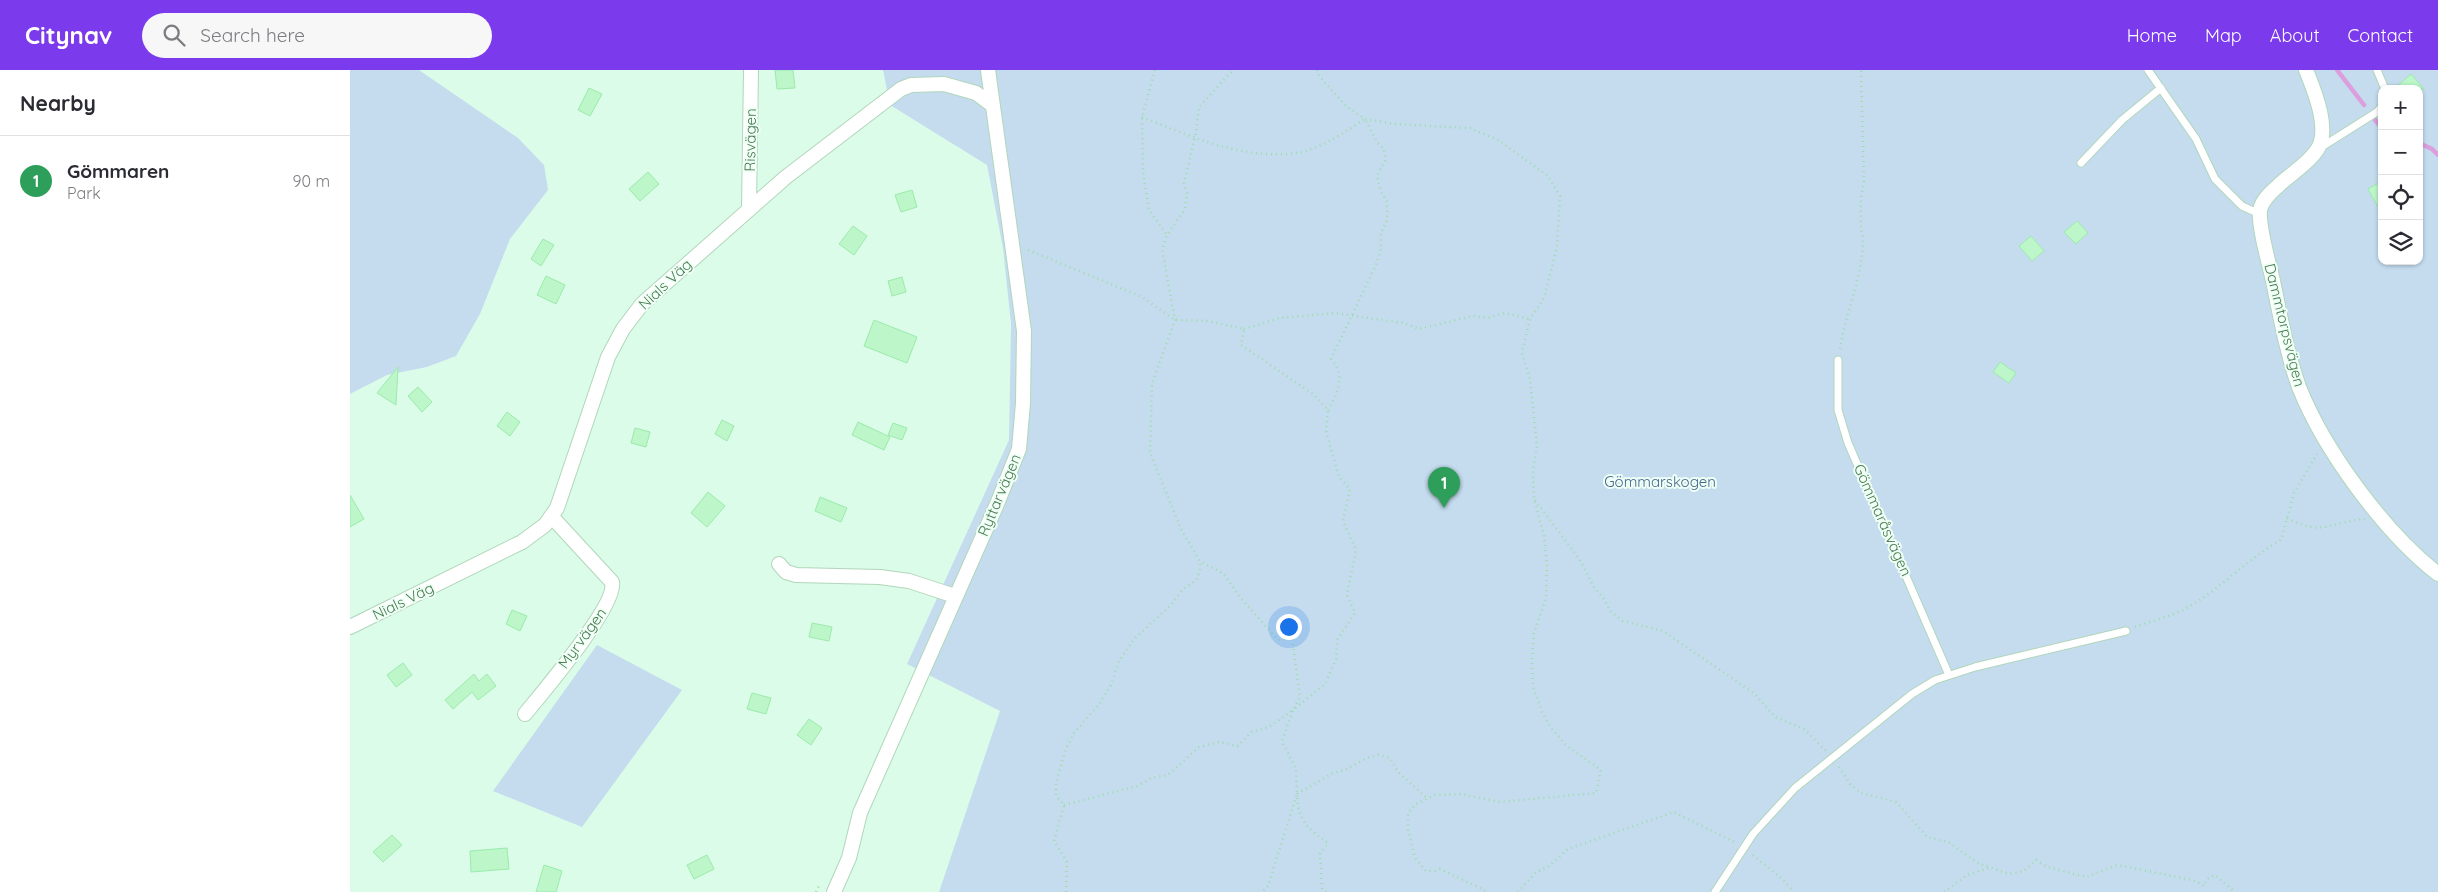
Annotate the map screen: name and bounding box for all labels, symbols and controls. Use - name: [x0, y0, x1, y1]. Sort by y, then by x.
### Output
- search box: [142, 13, 492, 58]
- text: Citynav: [25, 20, 112, 50]
- icon: search: [160, 21, 188, 49]
- text: Search here: [200, 23, 305, 47]
- text: Home: [2127, 24, 2177, 47]
- text: Map: [2205, 24, 2242, 47]
- text: About: [2270, 24, 2320, 47]
- text: Contact: [2348, 24, 2413, 47]
- map controls: [2378, 85, 2423, 265]
- button: +: [2378, 85, 2423, 130]
- text: Nearby: [20, 90, 96, 116]
- street label: Risvägen: [740, 108, 760, 172]
- button: −: [2378, 130, 2423, 175]
- text: Gömmaren: [67, 159, 169, 183]
- text: 1: [33, 171, 39, 191]
- text: 90 m: [293, 171, 330, 191]
- button: locate: [2378, 175, 2423, 220]
- text: Park: [67, 183, 101, 203]
- button: layers: [2378, 220, 2423, 265]
- street label: Nials Väg: [634, 255, 696, 313]
- street label: Dammtorpsvägen: [2260, 261, 2310, 389]
- street label: Ryttarvägen: [973, 451, 1025, 539]
- street label: Gömmaråsvägen: [1850, 461, 1916, 579]
- pin: 1: [1428, 467, 1460, 508]
- park label: Gömmarskogen: [1604, 472, 1716, 491]
- street label: Nials Väg: [369, 578, 437, 624]
- street label: Myrvägen: [554, 604, 610, 672]
- your location: [1276, 614, 1302, 640]

